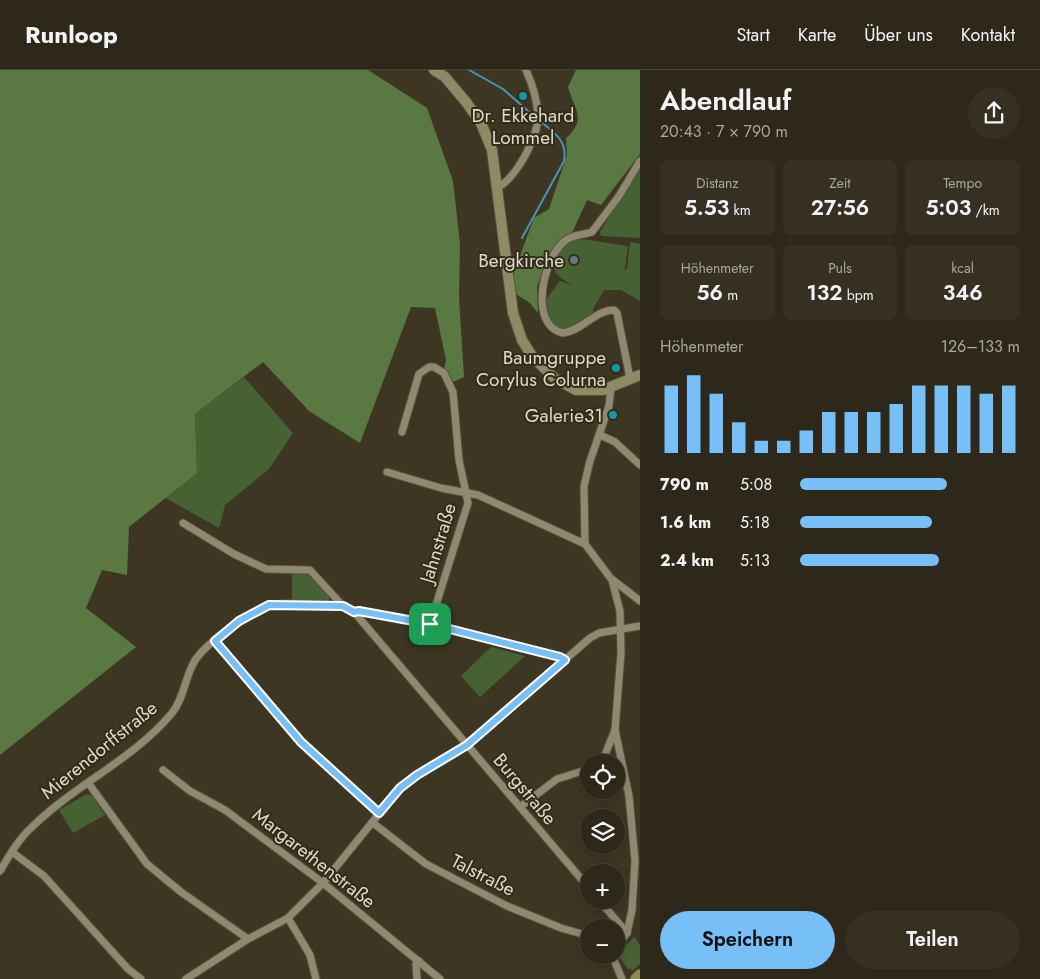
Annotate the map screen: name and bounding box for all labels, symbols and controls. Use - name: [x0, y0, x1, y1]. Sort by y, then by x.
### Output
- text: Runloop: [25, 17, 118, 52]
- text: Start: [736, 22, 770, 48]
- text: Karte: [798, 22, 836, 48]
- text: Über uns: [864, 22, 933, 48]
- text: Kontakt: [961, 22, 1015, 48]
- text: Abendlauf: [660, 80, 791, 121]
- button: share: [968, 87, 1020, 139]
- marker: Dr. Ekkehard Lommel: [517, 90, 529, 102]
- place label: Dr. Ekkehard Lommel: [472, 102, 574, 151]
- text: 20:43 · 7 × 790 m: [660, 120, 788, 143]
- text: Distanz: [696, 173, 739, 193]
- text: Zeit: [829, 173, 851, 193]
- text: Tempo: [943, 173, 982, 193]
- text: 5.53: [684, 193, 729, 223]
- text: 27:56: [811, 193, 869, 223]
- text: 5:03: [926, 193, 971, 223]
- text: km: [729, 200, 751, 220]
- text: /km: [971, 200, 1000, 220]
- place label: Bergkirche: [478, 247, 564, 274]
- marker: Bergkirche: [568, 254, 580, 266]
- text: Höhenmeter: [681, 258, 754, 278]
- text: Puls: [828, 258, 852, 278]
- text: kcal: [951, 258, 974, 278]
- text: 56: [697, 278, 723, 308]
- text: 132: [806, 278, 842, 308]
- text: 346: [943, 278, 983, 308]
- text: m: [723, 285, 738, 305]
- text: bpm: [842, 285, 874, 305]
- text: Höhenmeter: [660, 335, 744, 358]
- text: 126–133 m: [941, 335, 1020, 358]
- place label: Baumgruppe Corylus Colurna: [476, 344, 606, 393]
- marker: Baumgruppe Corylus Colurna: [610, 362, 622, 374]
- place label: Galerie31: [525, 402, 603, 429]
- marker: Galerie31: [607, 409, 619, 421]
- text: 790 m: [660, 473, 709, 496]
- text: 5:08: [740, 473, 772, 496]
- street label: Jahnstraße: [412, 500, 463, 589]
- text: 1.6 km: [660, 511, 711, 534]
- text: 5:18: [740, 511, 770, 534]
- text: 2.4 km: [660, 549, 714, 572]
- text: 5:13: [740, 549, 770, 572]
- pin: [409, 603, 451, 645]
- icon: arrive: [416, 610, 444, 638]
- street label: Mierendorffstraße: [35, 694, 163, 806]
- street label: Burgstraße: [487, 747, 563, 831]
- map controls: [580, 754, 625, 964]
- button: locate: [580, 754, 625, 799]
- street label: Margarethenstraße: [247, 801, 381, 915]
- button: layers: [580, 809, 625, 854]
- street label: Talstraße: [446, 847, 520, 903]
- button: +: [580, 864, 625, 909]
- button: Speichern: [660, 911, 835, 969]
- button: Teilen: [845, 911, 1020, 969]
- button: −: [580, 919, 625, 964]

